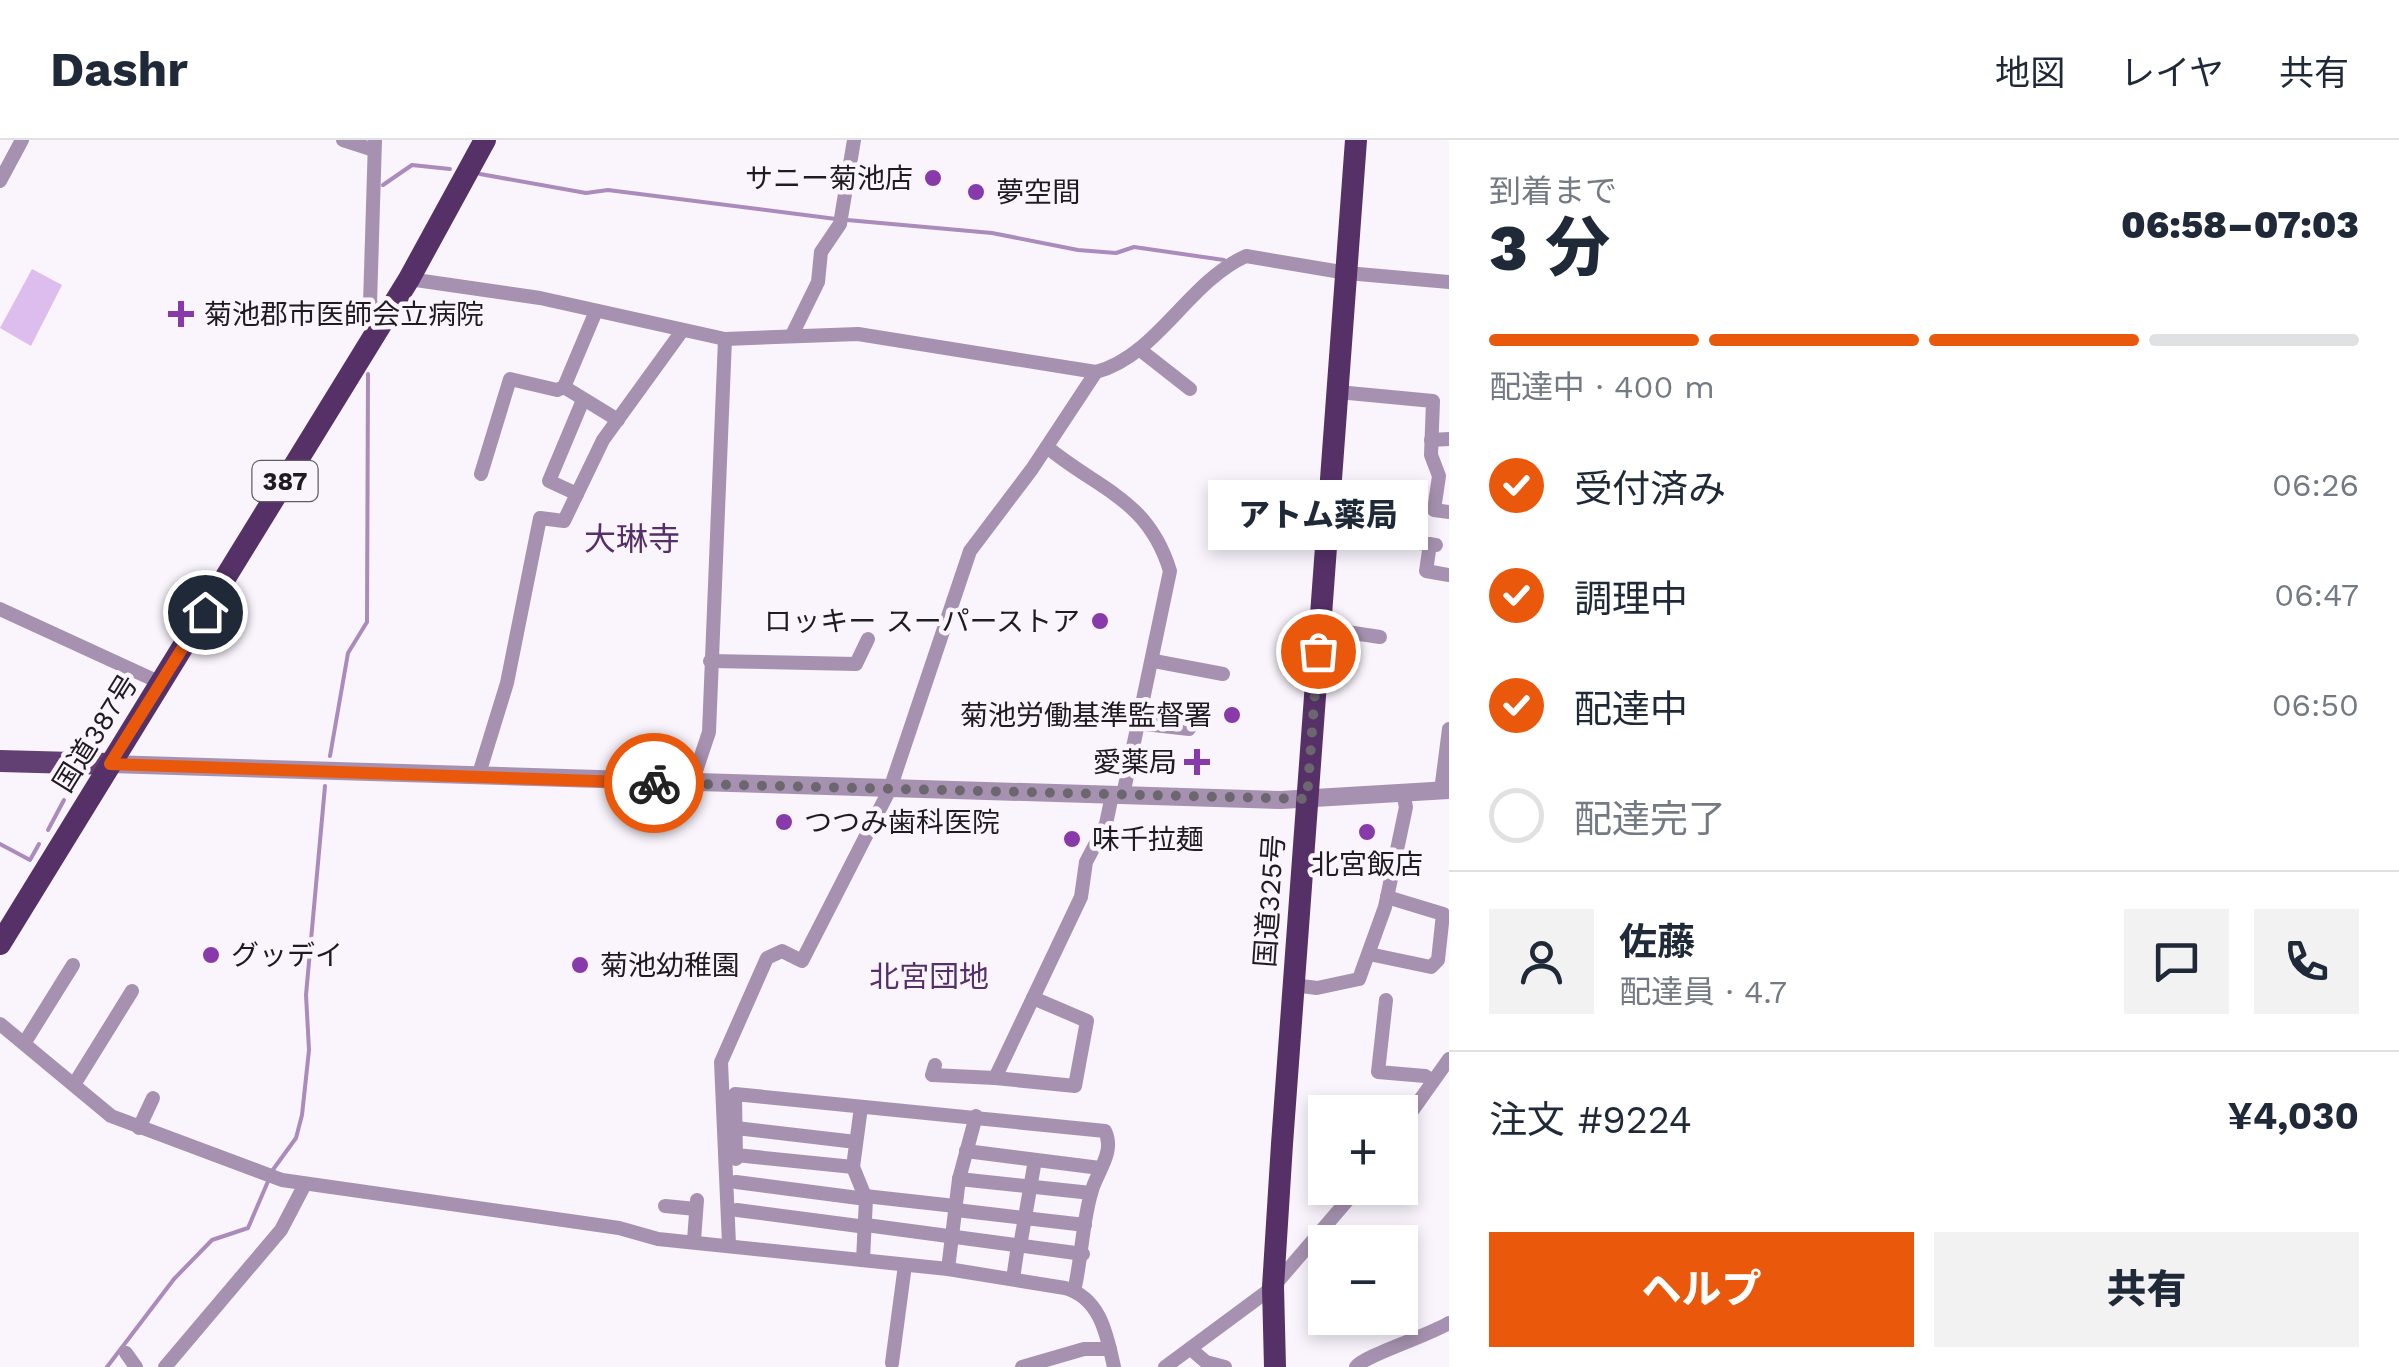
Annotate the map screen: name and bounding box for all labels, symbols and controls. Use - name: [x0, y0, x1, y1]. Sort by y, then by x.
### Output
- text: Dashr: [50, 41, 188, 98]
- text: 地図: [1995, 52, 2065, 94]
- text: レイヤ: [2120, 52, 2224, 94]
- text: 共有: [2279, 52, 2349, 94]
- place label: サニー菊池店: [745, 162, 913, 195]
- marker: サニー菊池店: [922, 167, 944, 189]
- text: 到着まで: [1489, 172, 1617, 210]
- place label: 夢空間: [996, 176, 1080, 209]
- marker: 夢空間: [965, 181, 987, 203]
- text: 06:58–07:03: [2121, 203, 2359, 247]
- text: 3 分: [1489, 210, 1610, 286]
- place label: 菊池郡市医師会立病院: [204, 298, 484, 331]
- marker: 菊池郡市医師会立病院: [168, 301, 194, 327]
- text: 配達中 · 400 m: [1489, 368, 1715, 406]
- icon: check: [1489, 458, 1544, 513]
- road number: 387: [252, 461, 318, 501]
- text: 06:26: [2272, 466, 2359, 504]
- text: 受付済み: [1574, 467, 1726, 511]
- callout: アトム薬局: [1208, 481, 1428, 551]
- text: アトム薬局: [1238, 496, 1398, 534]
- district label: 大琳寺: [584, 520, 680, 558]
- icon: check: [1489, 568, 1544, 623]
- pin: [163, 570, 248, 655]
- text: 06:47: [2274, 576, 2359, 614]
- text: 調理中: [1574, 577, 1688, 621]
- icon: home: [178, 585, 233, 640]
- place label: ロッキー スーパーストア: [764, 605, 1080, 638]
- pin: [1276, 609, 1361, 694]
- marker: ロッキー スーパーストア: [1089, 610, 1111, 632]
- icon: bag: [1291, 624, 1346, 679]
- street label: 国道387号: [46, 668, 144, 798]
- icon: check: [1489, 678, 1544, 733]
- text: 06:50: [2272, 686, 2359, 724]
- text: 配達中: [1574, 687, 1688, 731]
- place label: 菊池労働基準監督署: [960, 699, 1212, 732]
- marker: 菊池労働基準監督署: [1221, 704, 1243, 726]
- courier: [604, 733, 704, 833]
- place label: 愛薬局: [1093, 746, 1177, 779]
- marker: 愛薬局: [1186, 751, 1208, 773]
- icon: bike: [627, 756, 682, 811]
- text: 配達完了: [1574, 797, 1726, 841]
- place label: つつみ歯科医院: [804, 806, 1000, 839]
- marker: つつみ歯科医院: [773, 811, 795, 833]
- marker: 北宮飯店: [1356, 821, 1378, 843]
- place label: 味千拉麺: [1092, 823, 1204, 856]
- marker: 味千拉麺: [1061, 828, 1083, 850]
- street label: 国道325号: [1248, 834, 1291, 969]
- place label: 北宮飯店: [1311, 848, 1423, 881]
- button: person: [1489, 909, 1594, 1014]
- button: chat: [2124, 909, 2229, 1014]
- button: phone: [2254, 909, 2359, 1014]
- text: 佐藤: [1619, 920, 1695, 964]
- place label: グッデイ: [231, 939, 343, 972]
- marker: グッデイ: [200, 944, 222, 966]
- place label: 菊池幼稚園: [600, 949, 740, 982]
- marker: 菊池幼稚園: [569, 954, 591, 976]
- district label: 北宮団地: [869, 959, 989, 994]
- text: 配達員 · 4.7: [1619, 973, 1787, 1011]
- text: ¥4,030: [2227, 1094, 2359, 1138]
- map controls: [1308, 1095, 1418, 1335]
- button: +: [1308, 1095, 1418, 1205]
- text: 注文 #9224: [1489, 1098, 1692, 1142]
- button: −: [1308, 1225, 1418, 1335]
- button: ヘルプ: [1489, 1232, 1914, 1347]
- button: 共有: [1934, 1232, 2359, 1347]

